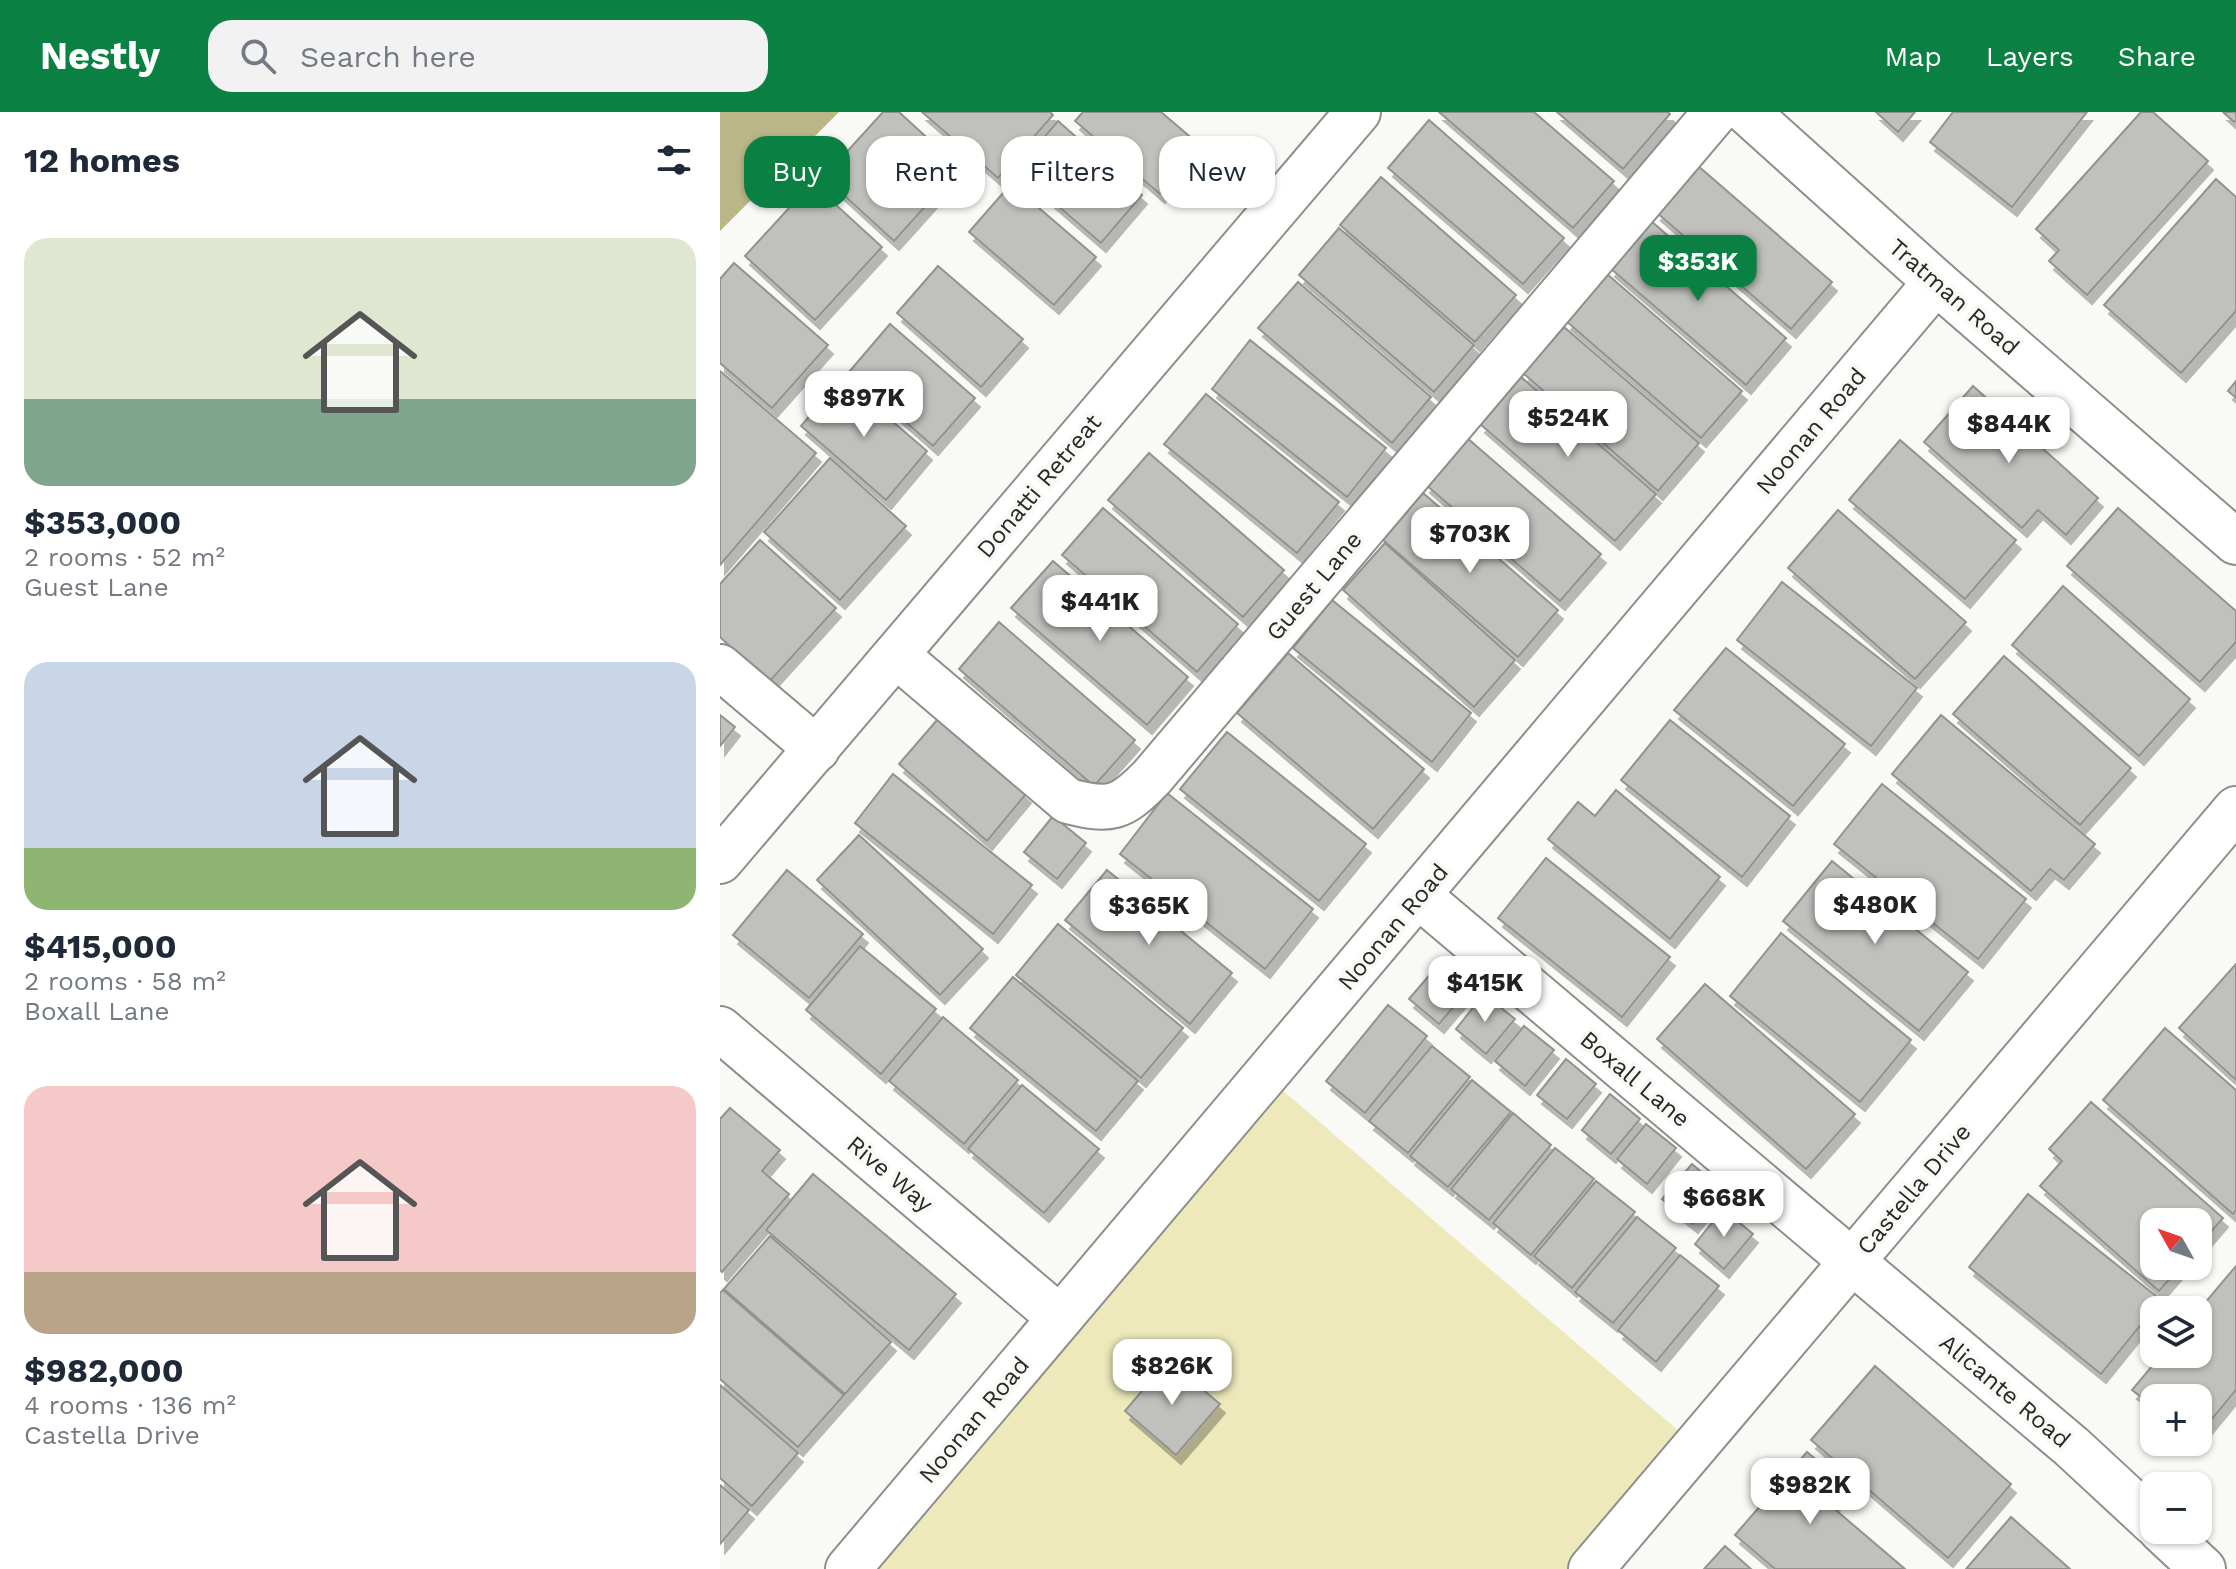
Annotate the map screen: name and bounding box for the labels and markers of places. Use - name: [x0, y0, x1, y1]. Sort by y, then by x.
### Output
- pin: $353K: [1642, 235, 1754, 303]
- pin: $897K: [808, 371, 920, 439]
- pin: $524K: [1512, 391, 1624, 459]
- pin: $844K: [1953, 397, 2065, 465]
- pin: $703K: [1414, 507, 1526, 575]
- pin: $441K: [1044, 575, 1156, 643]
- pin: $480K: [1819, 878, 1931, 946]
- pin: $365K: [1093, 879, 1205, 947]
- pin: $415K: [1429, 956, 1541, 1024]
- pin: $668K: [1668, 1171, 1780, 1239]
- pin: $826K: [1116, 1339, 1228, 1407]
- pin: $982K: [1754, 1458, 1866, 1526]

